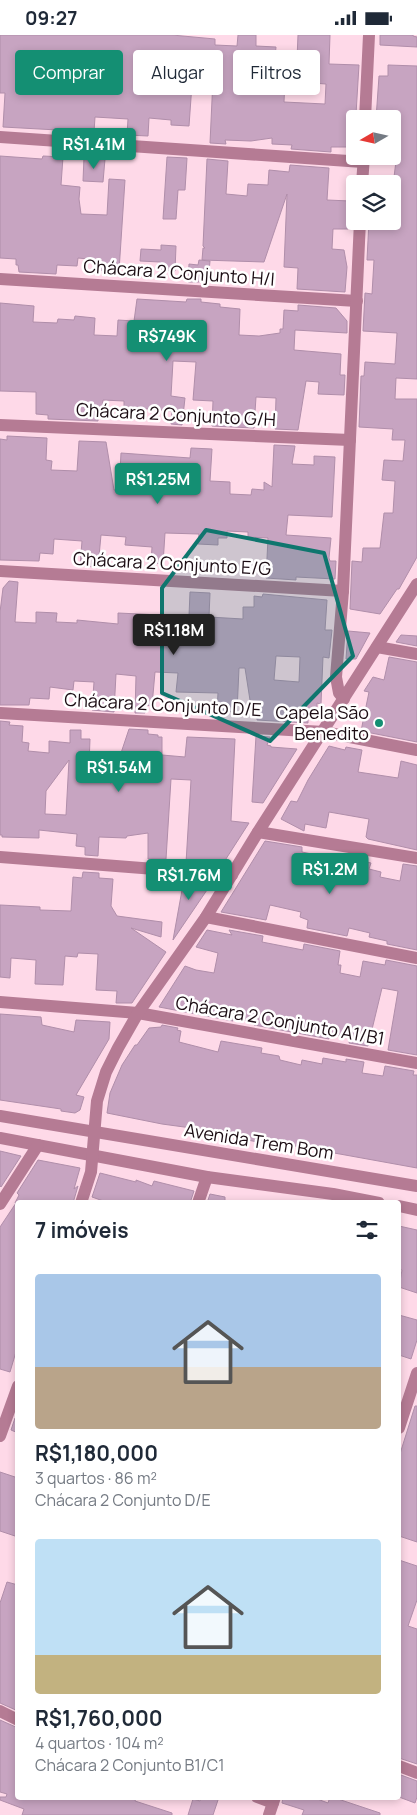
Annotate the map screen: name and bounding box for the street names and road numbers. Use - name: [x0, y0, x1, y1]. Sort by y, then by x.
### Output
- street label: Chácara 2 Conjunto H/I: [83, 253, 276, 291]
- street label: Chácara 2 Conjunto G/H: [75, 397, 277, 431]
- street label: Chácara 2 Conjunto E/G: [72, 546, 272, 580]
- street label: Chácara 2 Conjunto D/E: [64, 687, 262, 721]
- street label: Chácara 2 Conjunto A1/B1: [174, 990, 387, 1050]
- street label: Avenida Trem Bom: [183, 1117, 336, 1165]

